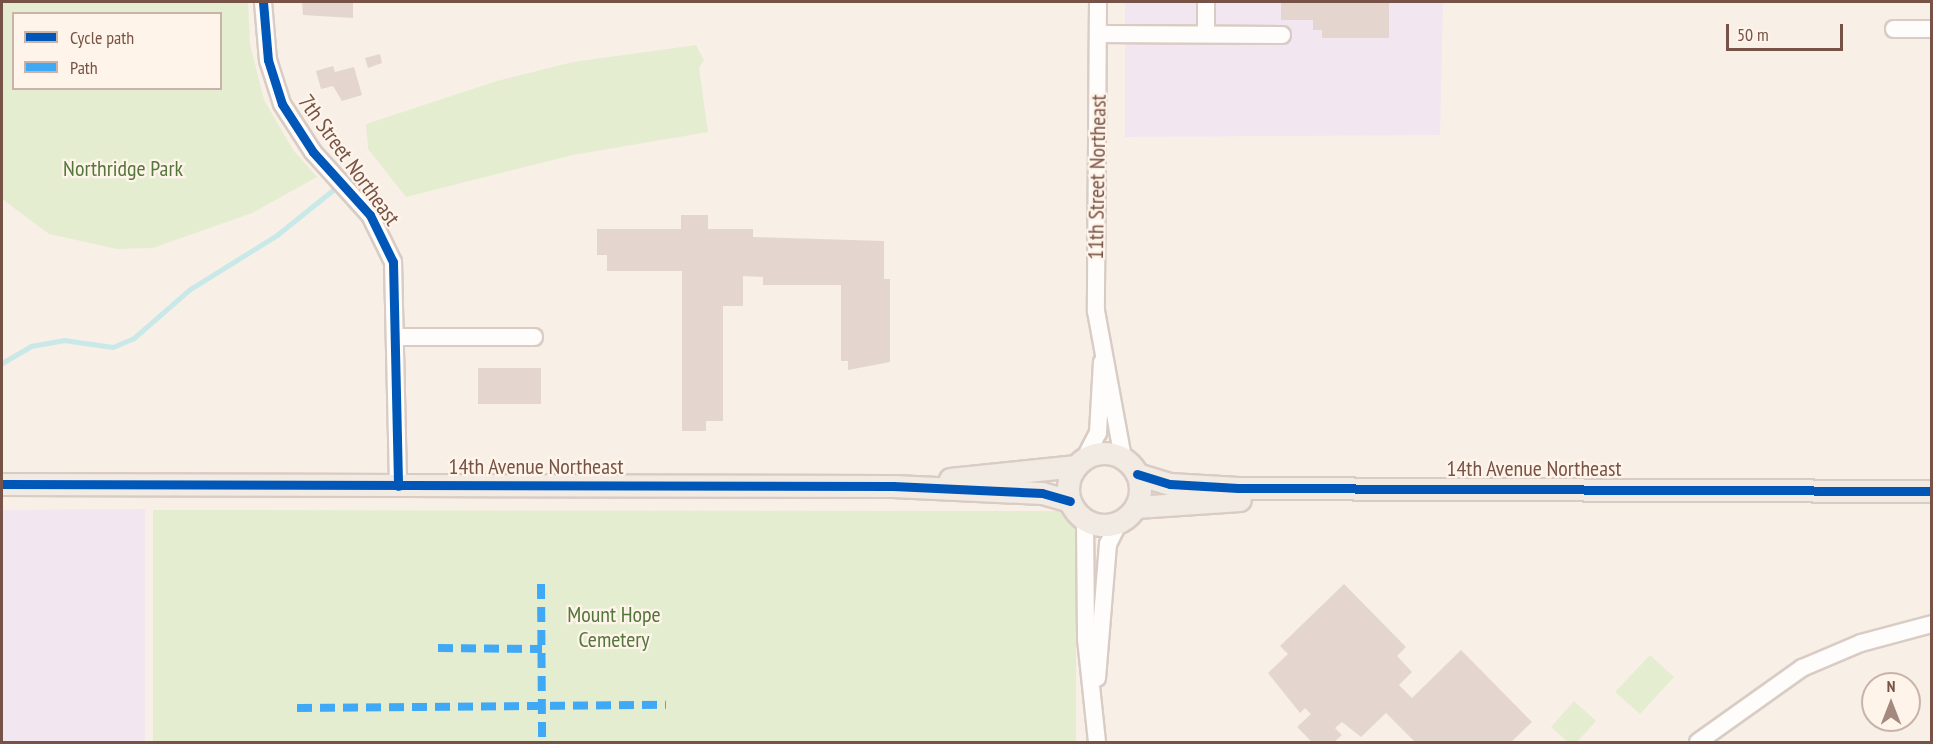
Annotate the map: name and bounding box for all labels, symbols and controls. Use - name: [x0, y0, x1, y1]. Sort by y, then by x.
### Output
- legend: [12, 12, 222, 90]
- scale bar: [1729, 12, 1846, 50]
- text: 50 m: [1737, 23, 1769, 46]
- text: Cycle path: [70, 26, 134, 49]
- text: Path: [70, 56, 98, 79]
- street label: 7th Street Northeast: [293, 89, 405, 231]
- street label: 11th Street Northeast: [1082, 94, 1112, 260]
- park label: Northridge Park: [63, 156, 183, 182]
- street label: 14th Avenue Northeast: [448, 454, 624, 480]
- street label: 14th Avenue Northeast: [1446, 456, 1622, 482]
- park label: Mount Hope Cemetery: [567, 601, 661, 652]
- north arrow: [1861, 672, 1921, 732]
- text: N: [1887, 676, 1895, 696]

